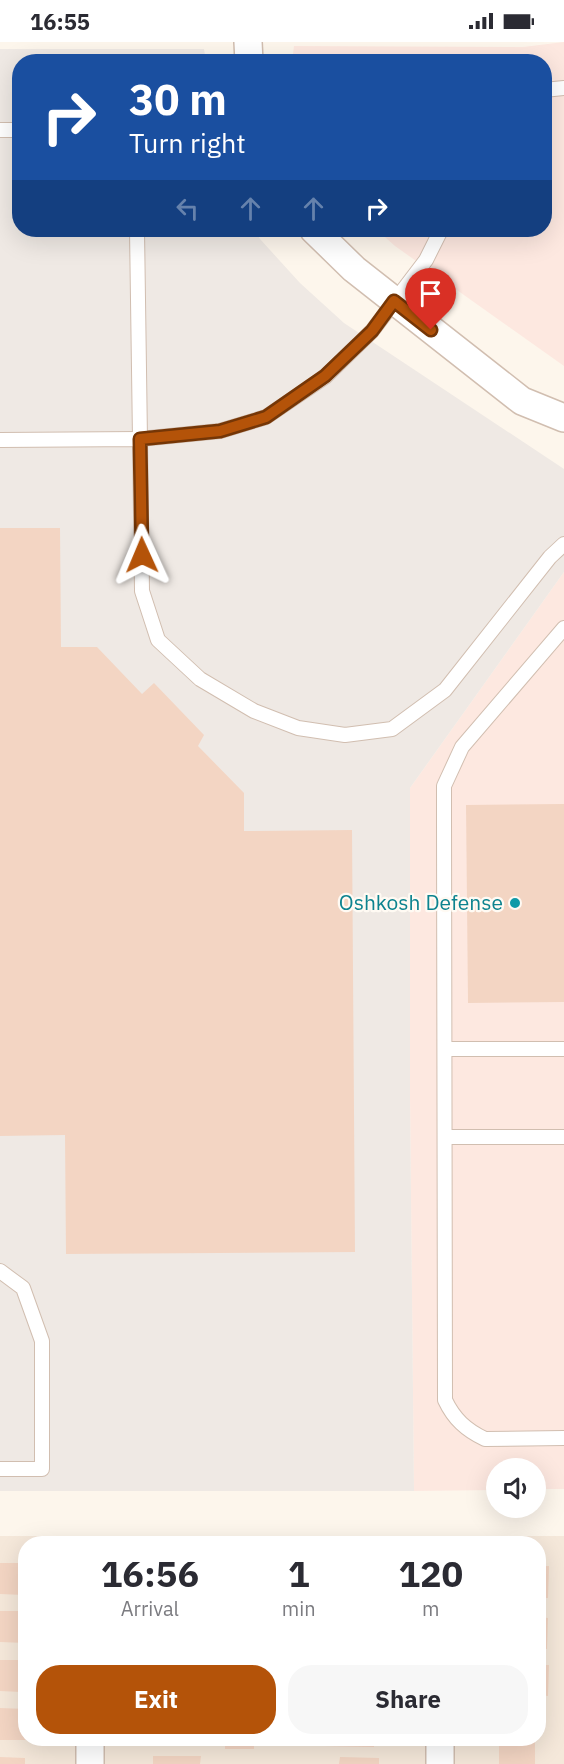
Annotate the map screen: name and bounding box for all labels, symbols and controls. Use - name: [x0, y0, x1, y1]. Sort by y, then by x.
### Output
- text: 16:55: [30, 7, 90, 36]
- text: 30 m: [129, 72, 227, 127]
- icon: right: [30, 78, 108, 156]
- text: Turn right: [129, 125, 246, 160]
- icon: left: [171, 192, 204, 225]
- icon: ahead: [234, 192, 267, 225]
- icon: ahead: [297, 192, 330, 225]
- icon: right: [360, 192, 393, 225]
- pin: [405, 268, 456, 330]
- icon: arrive: [414, 277, 447, 310]
- position arrow: [110, 523, 174, 587]
- place label: Oshkosh Defense: [339, 888, 503, 916]
- marker: Oshkosh Defense: [508, 896, 522, 910]
- map controls: [486, 1458, 546, 1518]
- button: sound: [486, 1458, 546, 1518]
- text: 16:56: [101, 1550, 199, 1597]
- text: 1: [288, 1550, 310, 1597]
- text: 120: [398, 1550, 463, 1597]
- text: Arrival: [121, 1595, 179, 1622]
- text: min: [282, 1595, 316, 1622]
- text: m: [422, 1595, 440, 1622]
- button: Exit: [36, 1665, 276, 1734]
- button: Share: [288, 1665, 528, 1734]

